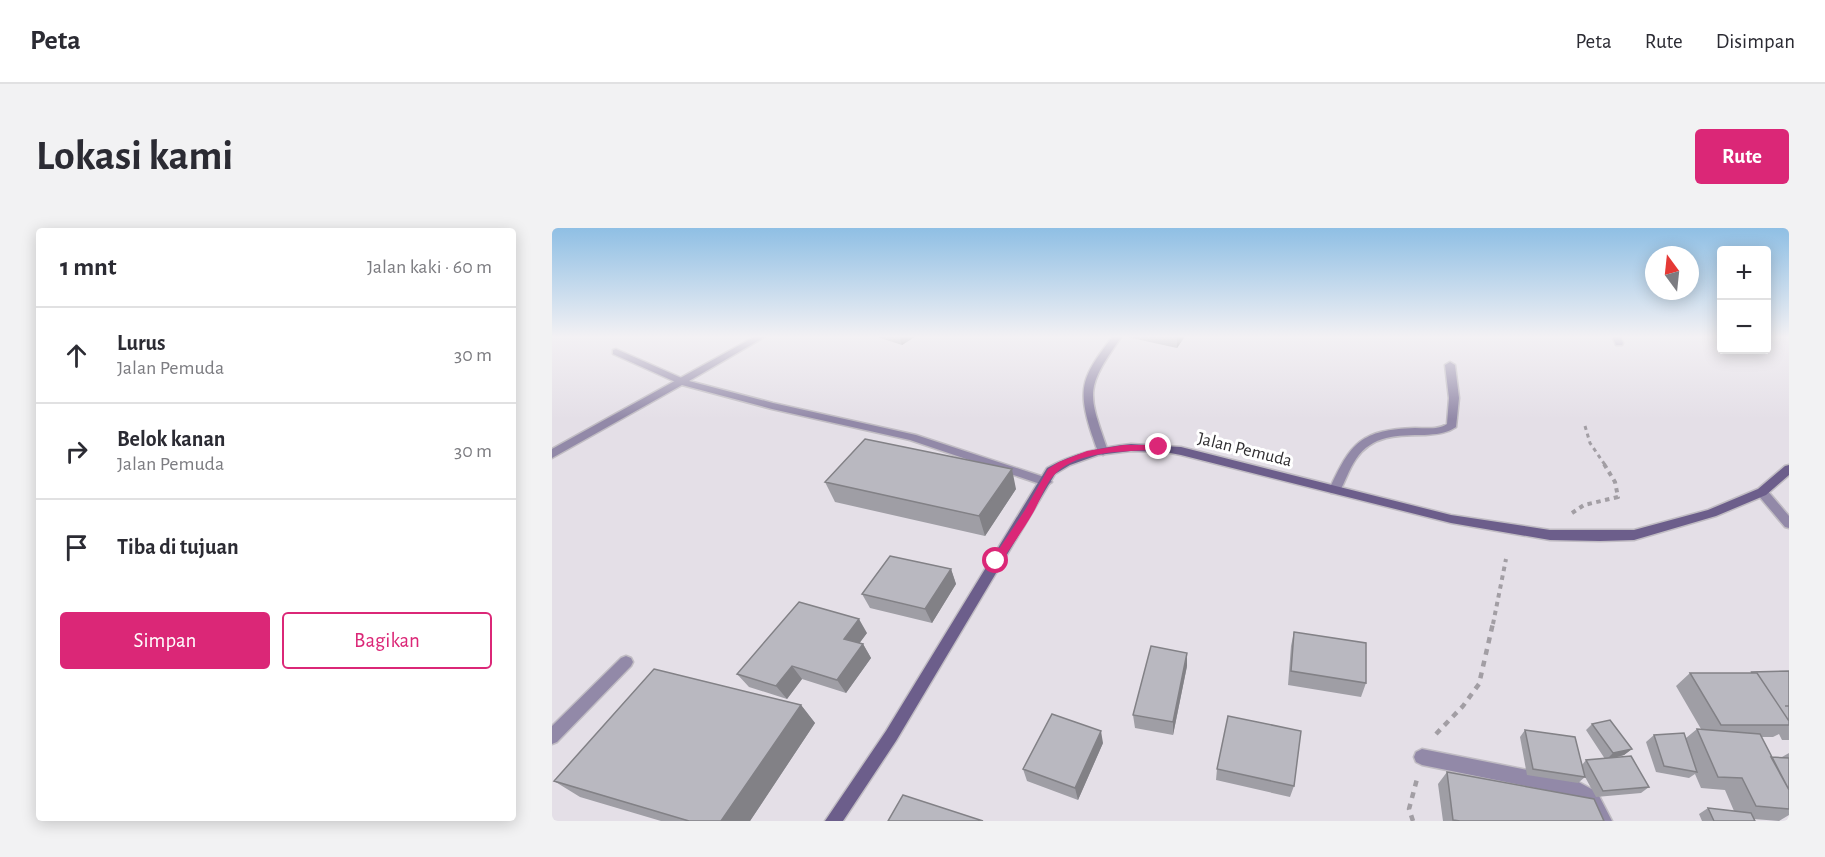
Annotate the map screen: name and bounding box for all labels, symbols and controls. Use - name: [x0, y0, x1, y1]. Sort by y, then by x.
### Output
- text: Peta: [30, 27, 81, 55]
- text: Peta: [1576, 31, 1612, 52]
- text: Rute: [1645, 31, 1683, 52]
- text: Disimpan: [1716, 31, 1795, 52]
- button: Rute: [1695, 129, 1789, 184]
- text: Lokasi kami: [36, 135, 233, 177]
- north arrow: [1645, 246, 1699, 300]
- map controls: [1717, 246, 1771, 354]
- button: +: [1717, 246, 1771, 300]
- text: 1 mnt: [60, 254, 117, 280]
- text: Jalan kaki · 60 m: [367, 257, 492, 277]
- button: −: [1717, 300, 1771, 354]
- text: Lurus: [117, 332, 166, 354]
- icon: ahead: [60, 339, 93, 372]
- text: 30 m: [454, 345, 492, 365]
- text: Jalan Pemuda: [117, 358, 224, 378]
- text: Belok kanan: [117, 428, 225, 450]
- street label: Jalan Pemuda: [1196, 430, 1294, 470]
- route end: [1145, 433, 1171, 459]
- icon: right: [60, 435, 93, 468]
- text: 30 m: [454, 441, 492, 461]
- text: Jalan Pemuda: [117, 454, 224, 474]
- icon: arrive: [60, 531, 93, 564]
- text: Tiba di tujuan: [117, 536, 239, 558]
- route start: [982, 547, 1008, 573]
- button: Simpan: [60, 612, 270, 669]
- button: Bagikan: [282, 612, 492, 669]

